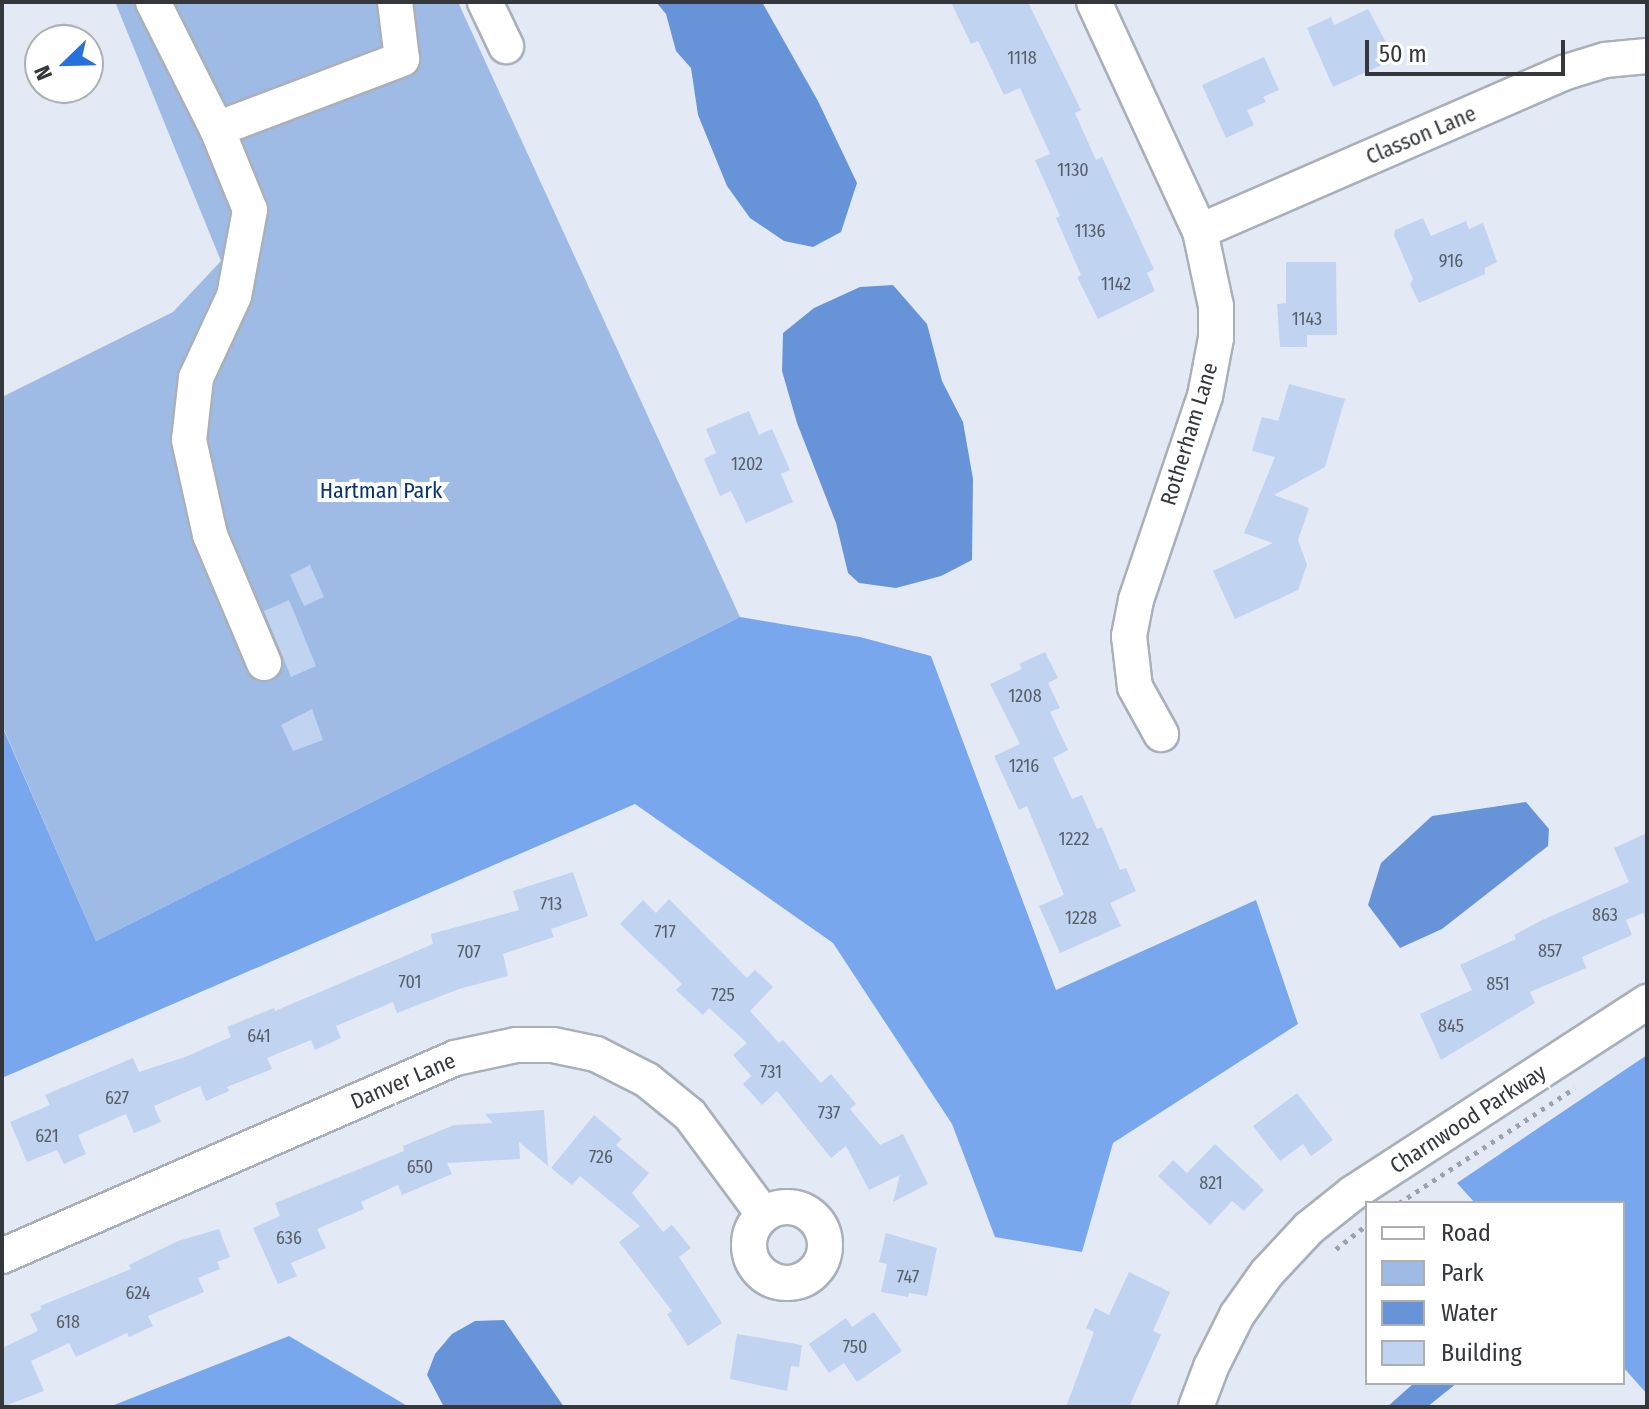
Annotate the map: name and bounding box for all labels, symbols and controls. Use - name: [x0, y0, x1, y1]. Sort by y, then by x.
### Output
- north arrow: [24, 24, 104, 104]
- scale bar: [1369, 24, 1569, 74]
- text: 50 m: [1379, 40, 1427, 68]
- house number: 1118: [1007, 47, 1037, 69]
- text: N: [28, 61, 58, 84]
- street label: Classon Lane: [1362, 100, 1480, 170]
- house number: 1130: [1057, 159, 1089, 181]
- house number: 1136: [1075, 220, 1105, 242]
- house number: 916: [1439, 250, 1463, 272]
- house number: 1142: [1101, 273, 1131, 295]
- house number: 1143: [1292, 308, 1322, 330]
- street label: Rotherham Lane: [1155, 359, 1223, 509]
- house number: 1202: [731, 453, 763, 475]
- park label: Hartman Park: [320, 478, 442, 504]
- house number: 1208: [1008, 685, 1042, 707]
- house number: 1216: [1009, 755, 1039, 777]
- house number: 1222: [1059, 828, 1089, 850]
- house number: 713: [540, 893, 562, 915]
- house number: 863: [1592, 904, 1618, 926]
- house number: 1228: [1065, 907, 1097, 929]
- house number: 717: [654, 921, 676, 943]
- house number: 857: [1538, 940, 1562, 962]
- house number: 707: [457, 941, 481, 963]
- house number: 701: [398, 971, 422, 993]
- house number: 851: [1486, 973, 1510, 995]
- house number: 725: [711, 984, 735, 1006]
- house number: 845: [1438, 1015, 1464, 1037]
- house number: 641: [247, 1025, 271, 1047]
- street label: Danver Lane: [347, 1047, 459, 1115]
- street label: Charnwood Parkway: [1385, 1059, 1551, 1179]
- house number: 731: [760, 1061, 782, 1083]
- house number: 627: [105, 1087, 129, 1109]
- house number: 737: [818, 1102, 840, 1124]
- house number: 621: [35, 1125, 59, 1147]
- house number: 726: [589, 1146, 613, 1168]
- house number: 650: [407, 1156, 433, 1178]
- house number: 821: [1199, 1172, 1223, 1194]
- legend: [1365, 1201, 1625, 1385]
- text: Road: [1441, 1219, 1491, 1247]
- house number: 636: [276, 1227, 302, 1249]
- text: Park: [1441, 1259, 1484, 1287]
- house number: 747: [897, 1266, 919, 1288]
- house number: 624: [125, 1282, 151, 1304]
- text: Water: [1441, 1299, 1498, 1327]
- house number: 618: [56, 1311, 80, 1333]
- house number: 750: [843, 1336, 867, 1358]
- text: Building: [1441, 1339, 1522, 1367]

